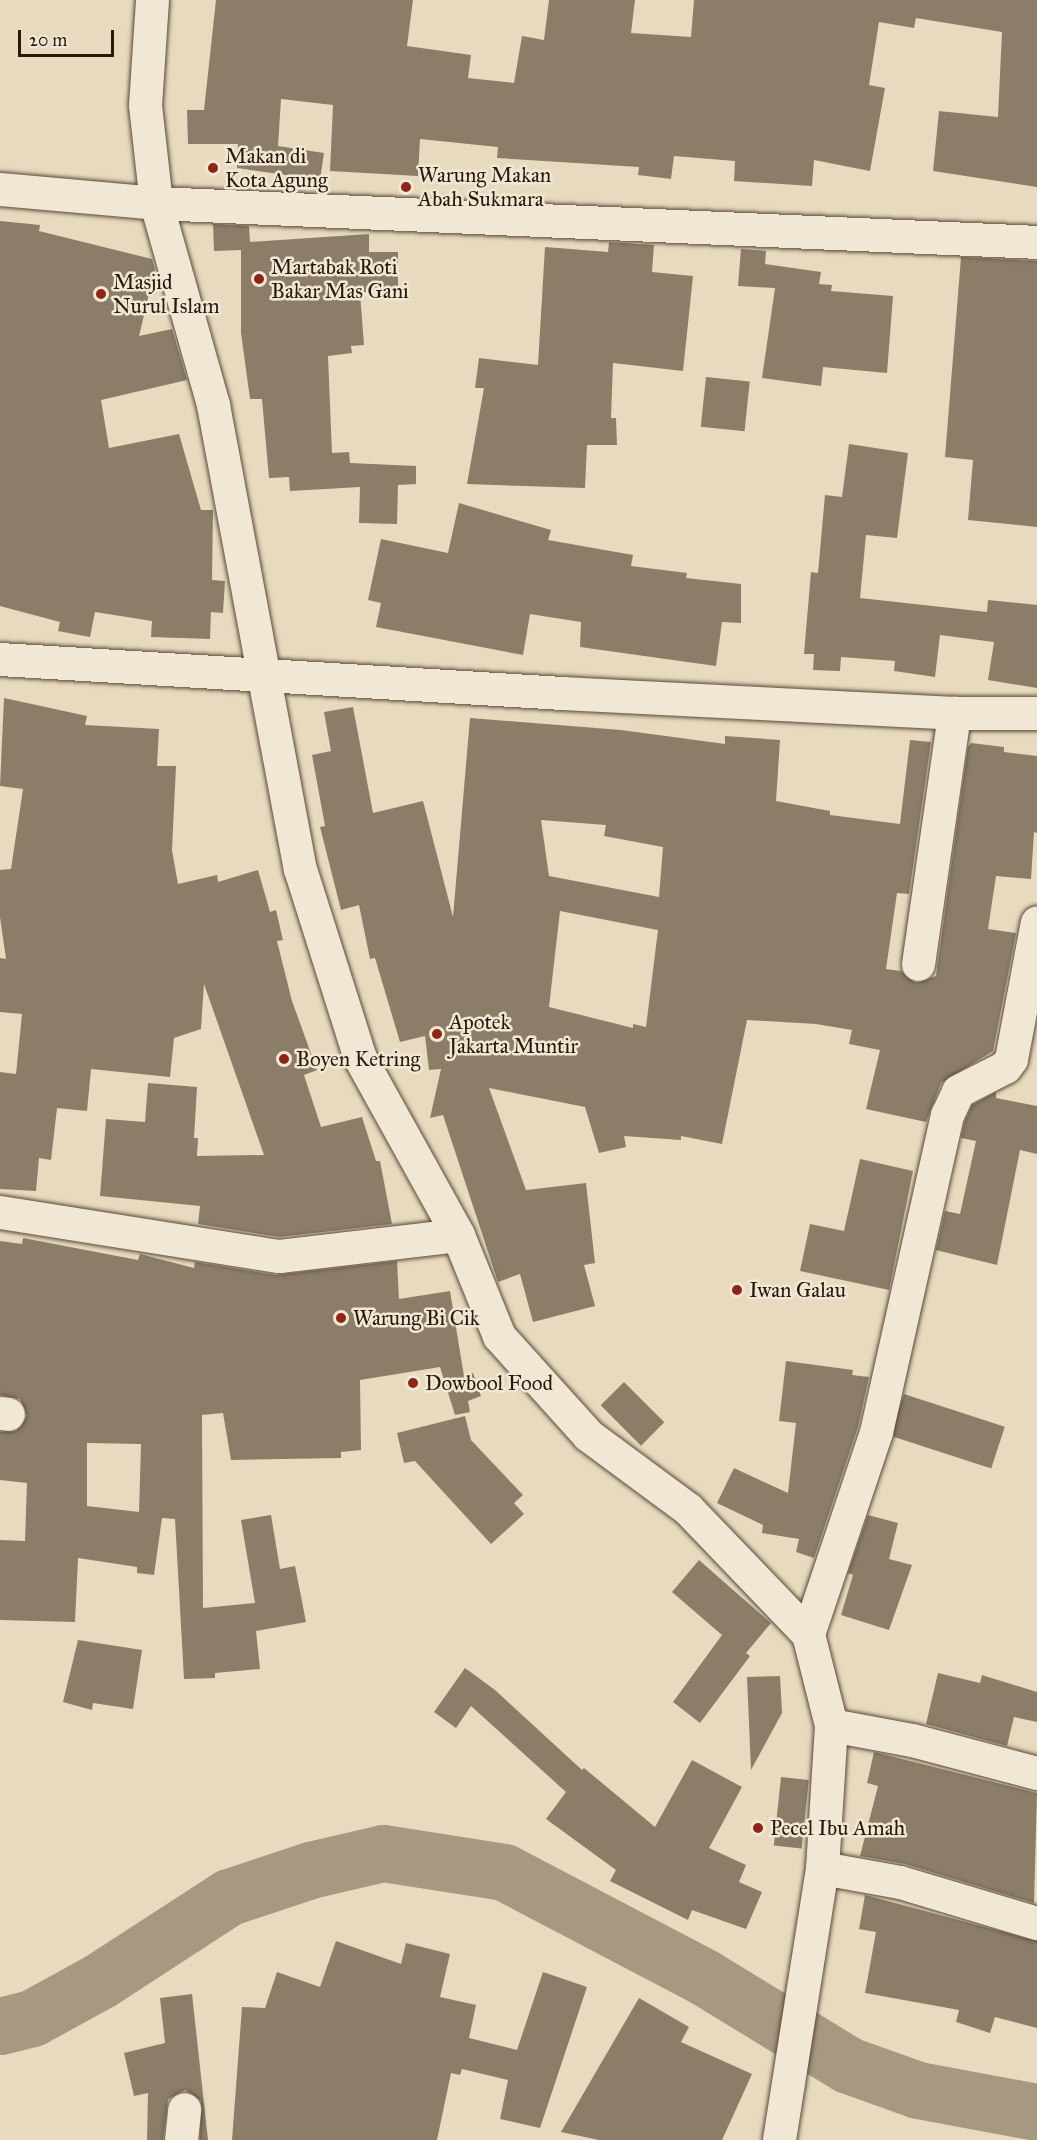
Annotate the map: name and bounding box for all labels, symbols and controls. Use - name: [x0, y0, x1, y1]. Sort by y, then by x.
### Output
- scale bar: [21, 18, 117, 56]
- text: 20 m: [29, 29, 67, 51]
- place label: Makan di Kota Agung: [225, 143, 328, 193]
- marker: Makan di Kota Agung: [206, 161, 220, 175]
- place label: Warung Makan Abah Sukmara: [418, 162, 551, 212]
- marker: Warung Makan Abah Sukmara: [399, 180, 413, 194]
- place label: Martabak Roti Bakar Mas Gani: [271, 254, 409, 304]
- place label: Masjid Nurul Islam: [113, 269, 220, 319]
- marker: Martabak Roti Bakar Mas Gani: [252, 272, 266, 286]
- marker: Masjid Nurul Islam: [94, 287, 108, 301]
- place label: Apotek Jakarta Muntir: [449, 1009, 578, 1059]
- marker: Apotek Jakarta Muntir: [430, 1027, 444, 1041]
- place label: Boyen Ketring: [296, 1046, 420, 1072]
- marker: Boyen Ketring: [277, 1052, 291, 1066]
- place label: Iwan Galau: [749, 1277, 846, 1303]
- marker: Iwan Galau: [730, 1283, 744, 1297]
- place label: Warung Bi Cik: [353, 1305, 480, 1331]
- marker: Warung Bi Cik: [334, 1311, 348, 1325]
- place label: Dowbool Food: [425, 1370, 553, 1396]
- marker: Dowbool Food: [406, 1376, 420, 1390]
- place label: Pecel Ibu Amah: [770, 1815, 905, 1841]
- marker: Pecel Ibu Amah: [751, 1821, 765, 1835]

